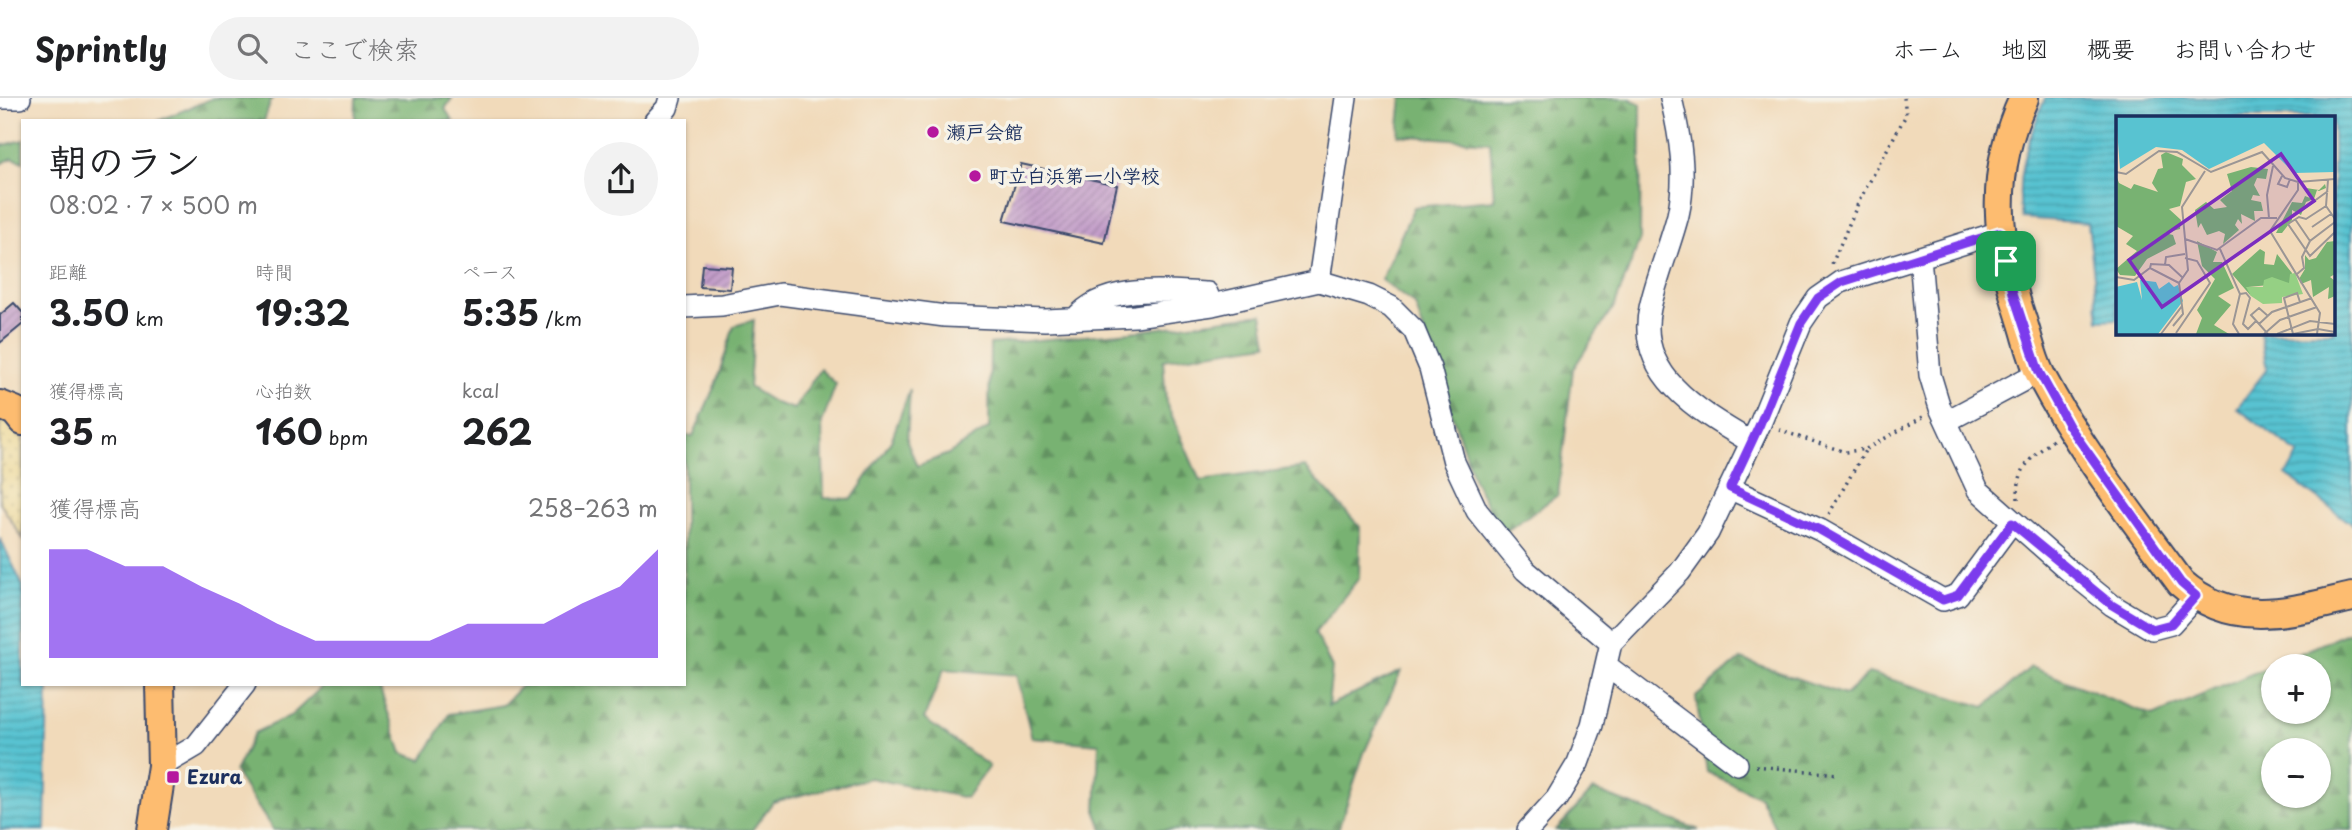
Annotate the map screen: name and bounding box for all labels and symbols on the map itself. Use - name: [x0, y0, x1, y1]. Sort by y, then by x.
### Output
- inset map: [2116, 116, 2334, 334]
- place label: 瀬戸会館: [947, 117, 1023, 145]
- marker: 瀬戸会館: [925, 124, 941, 140]
- place label: 町立白浜第一小学校: [989, 161, 1160, 189]
- marker: 町立白浜第一小学校: [967, 168, 983, 184]
- pin: [1976, 231, 2036, 291]
- place label: Ezura: [187, 762, 242, 790]
- marker: Ezura: [165, 769, 181, 785]

